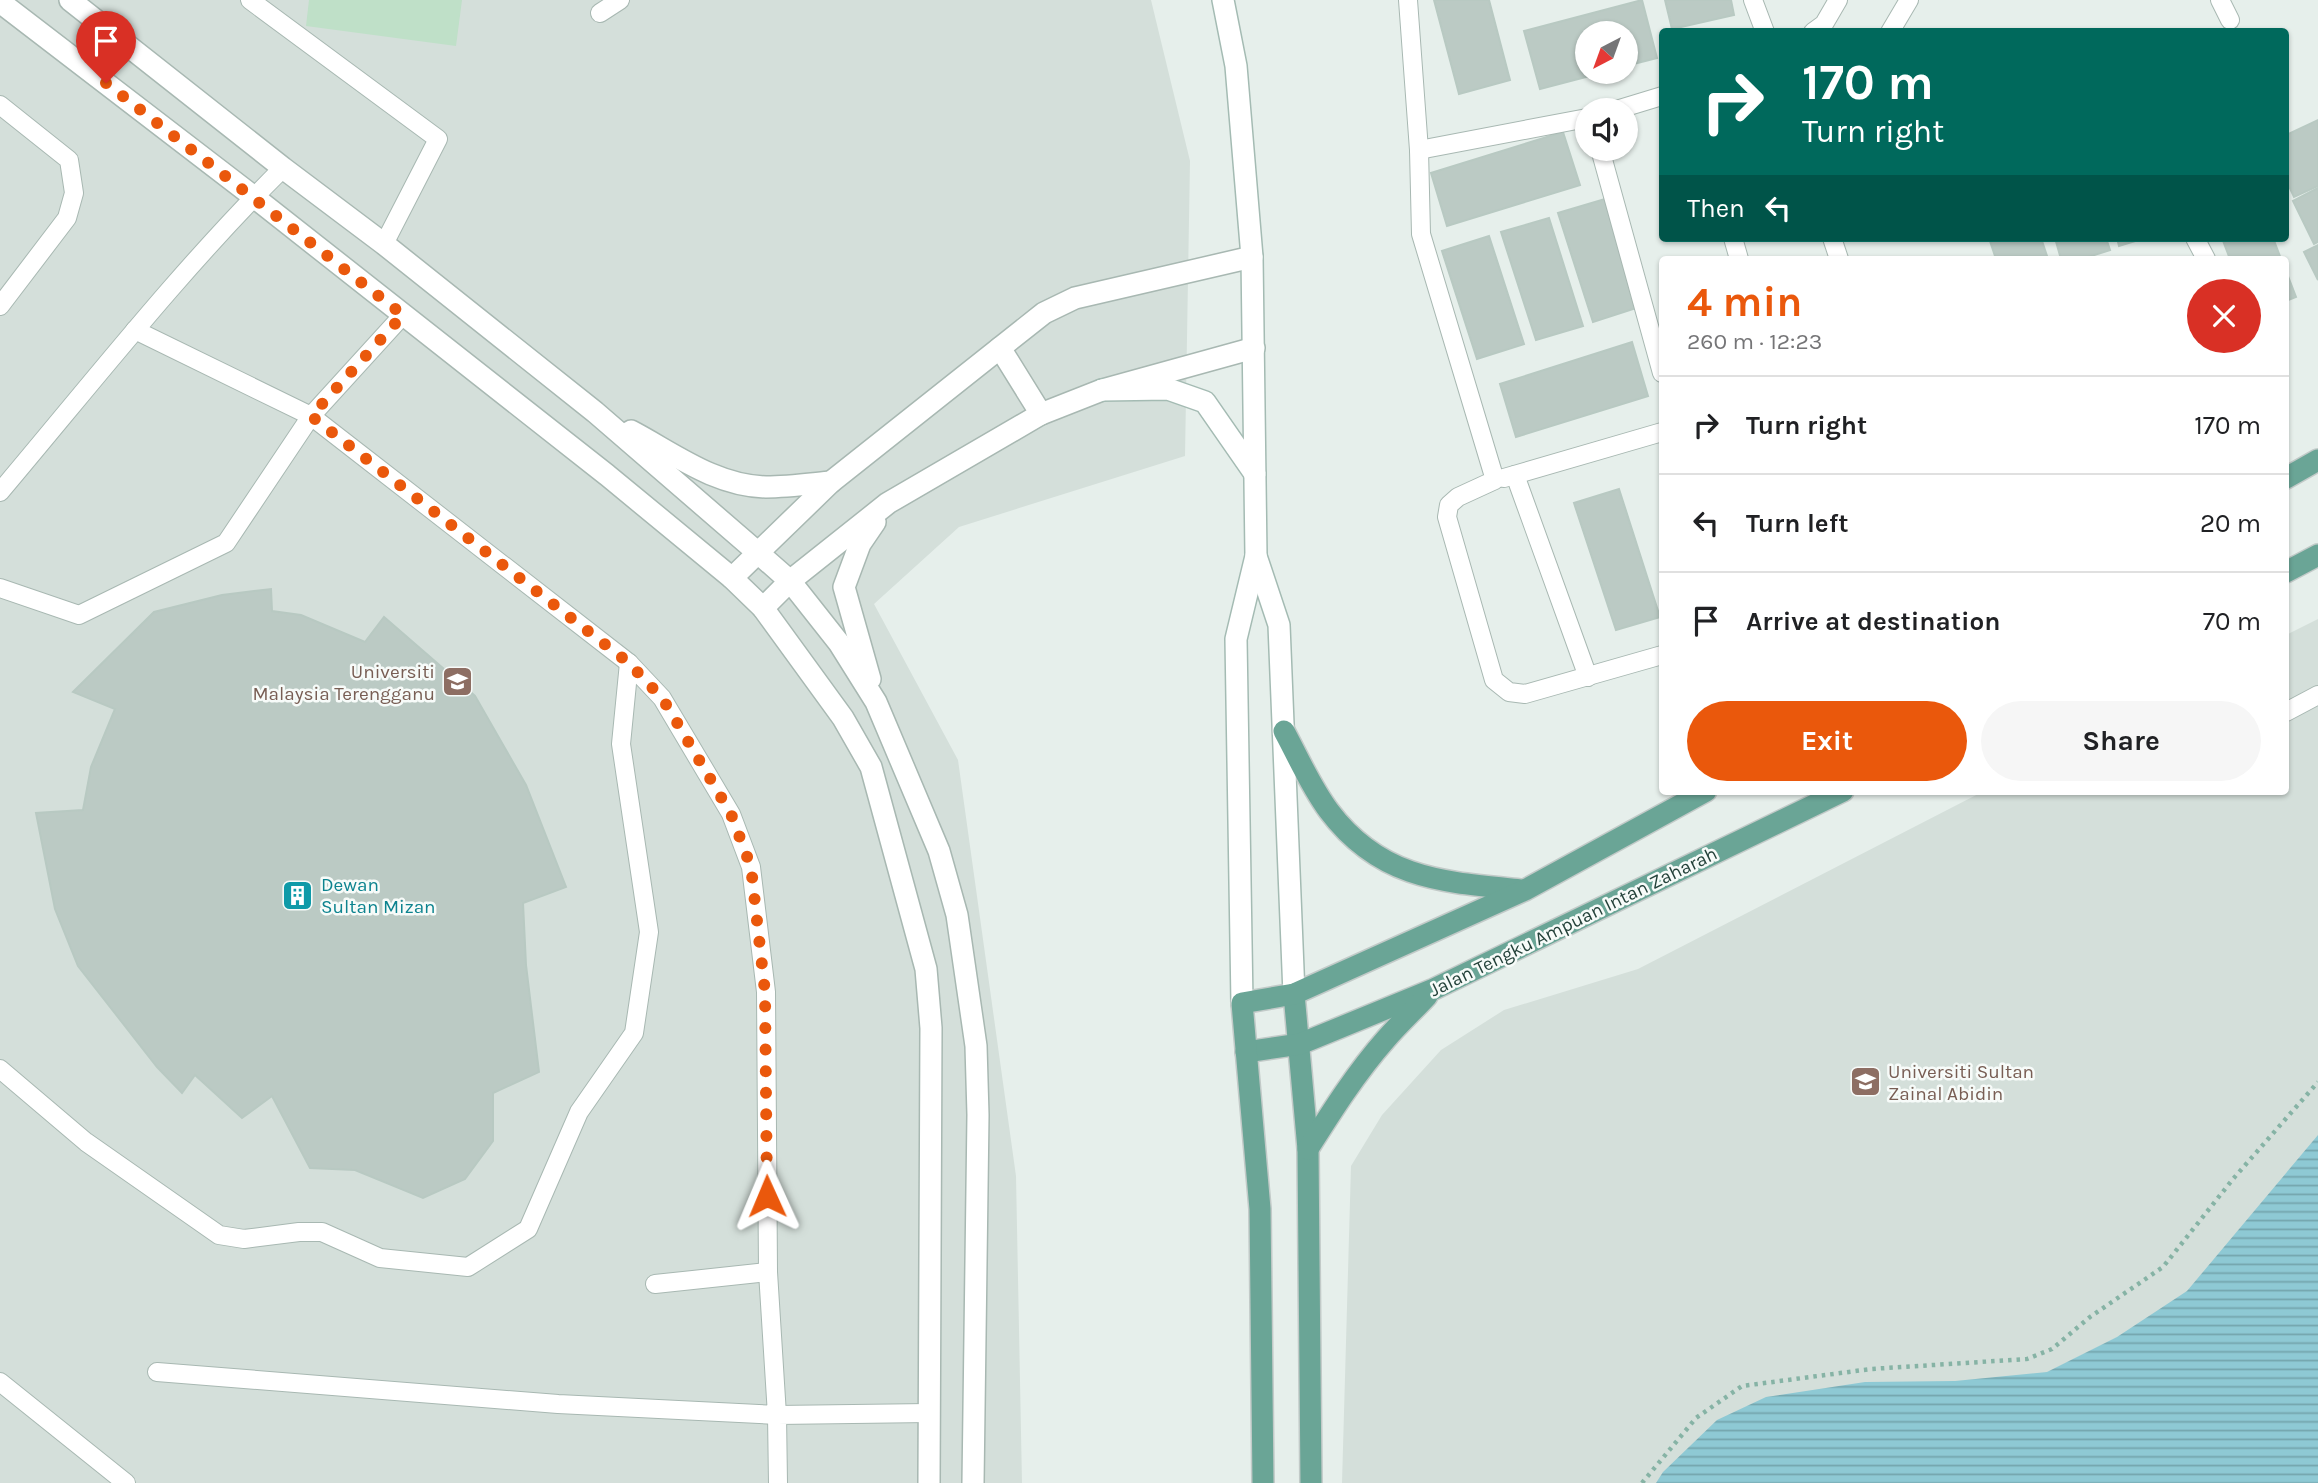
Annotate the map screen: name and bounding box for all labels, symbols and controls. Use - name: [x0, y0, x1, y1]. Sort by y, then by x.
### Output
- pin: [76, 11, 136, 83]
- north arrow: [1575, 21, 1638, 84]
- map controls: [1575, 21, 1638, 161]
- icon: arrive: [87, 22, 125, 60]
- text: 170 m: [1802, 54, 1934, 111]
- icon: right: [1687, 56, 1778, 147]
- button: sound: [1575, 98, 1638, 161]
- text: Turn right: [1802, 113, 1944, 150]
- icon: left: [1759, 189, 1797, 227]
- text: Then: [1687, 193, 1745, 224]
- text: 4 min: [1687, 277, 1802, 327]
- button: close: [2187, 279, 2261, 353]
- text: 260 m · 12:23: [1687, 328, 1822, 355]
- icon: right: [1687, 406, 1725, 444]
- text: Turn right: [1746, 410, 1867, 441]
- text: 170 m: [2194, 410, 2261, 441]
- icon: left: [1687, 504, 1725, 542]
- text: Turn left: [1746, 508, 1848, 539]
- text: 20 m: [2200, 508, 2261, 539]
- icon: arrive: [1687, 602, 1725, 640]
- text: Arrive at destination: [1746, 606, 2000, 637]
- text: 70 m: [2203, 606, 2261, 637]
- place label: Universiti Malaysia Terengganu: [252, 661, 435, 705]
- school or university icon: Universiti Malaysia Terengganu: [441, 665, 475, 699]
- button: Exit: [1687, 701, 1967, 781]
- button: Share: [1981, 701, 2261, 781]
- street label: Jalan Tengku Ampuan Intan Zaharah: [1426, 842, 1721, 1001]
- place label: Dewan Sultan Mizan: [321, 874, 436, 918]
- building icon: Dewan Sultan Mizan: [281, 878, 315, 912]
- place label: Universiti Sultan Zainal Abidin: [1888, 1061, 2034, 1105]
- school or university icon: Universiti Sultan Zainal Abidin: [1848, 1065, 1882, 1099]
- position arrow: [730, 1159, 804, 1233]

